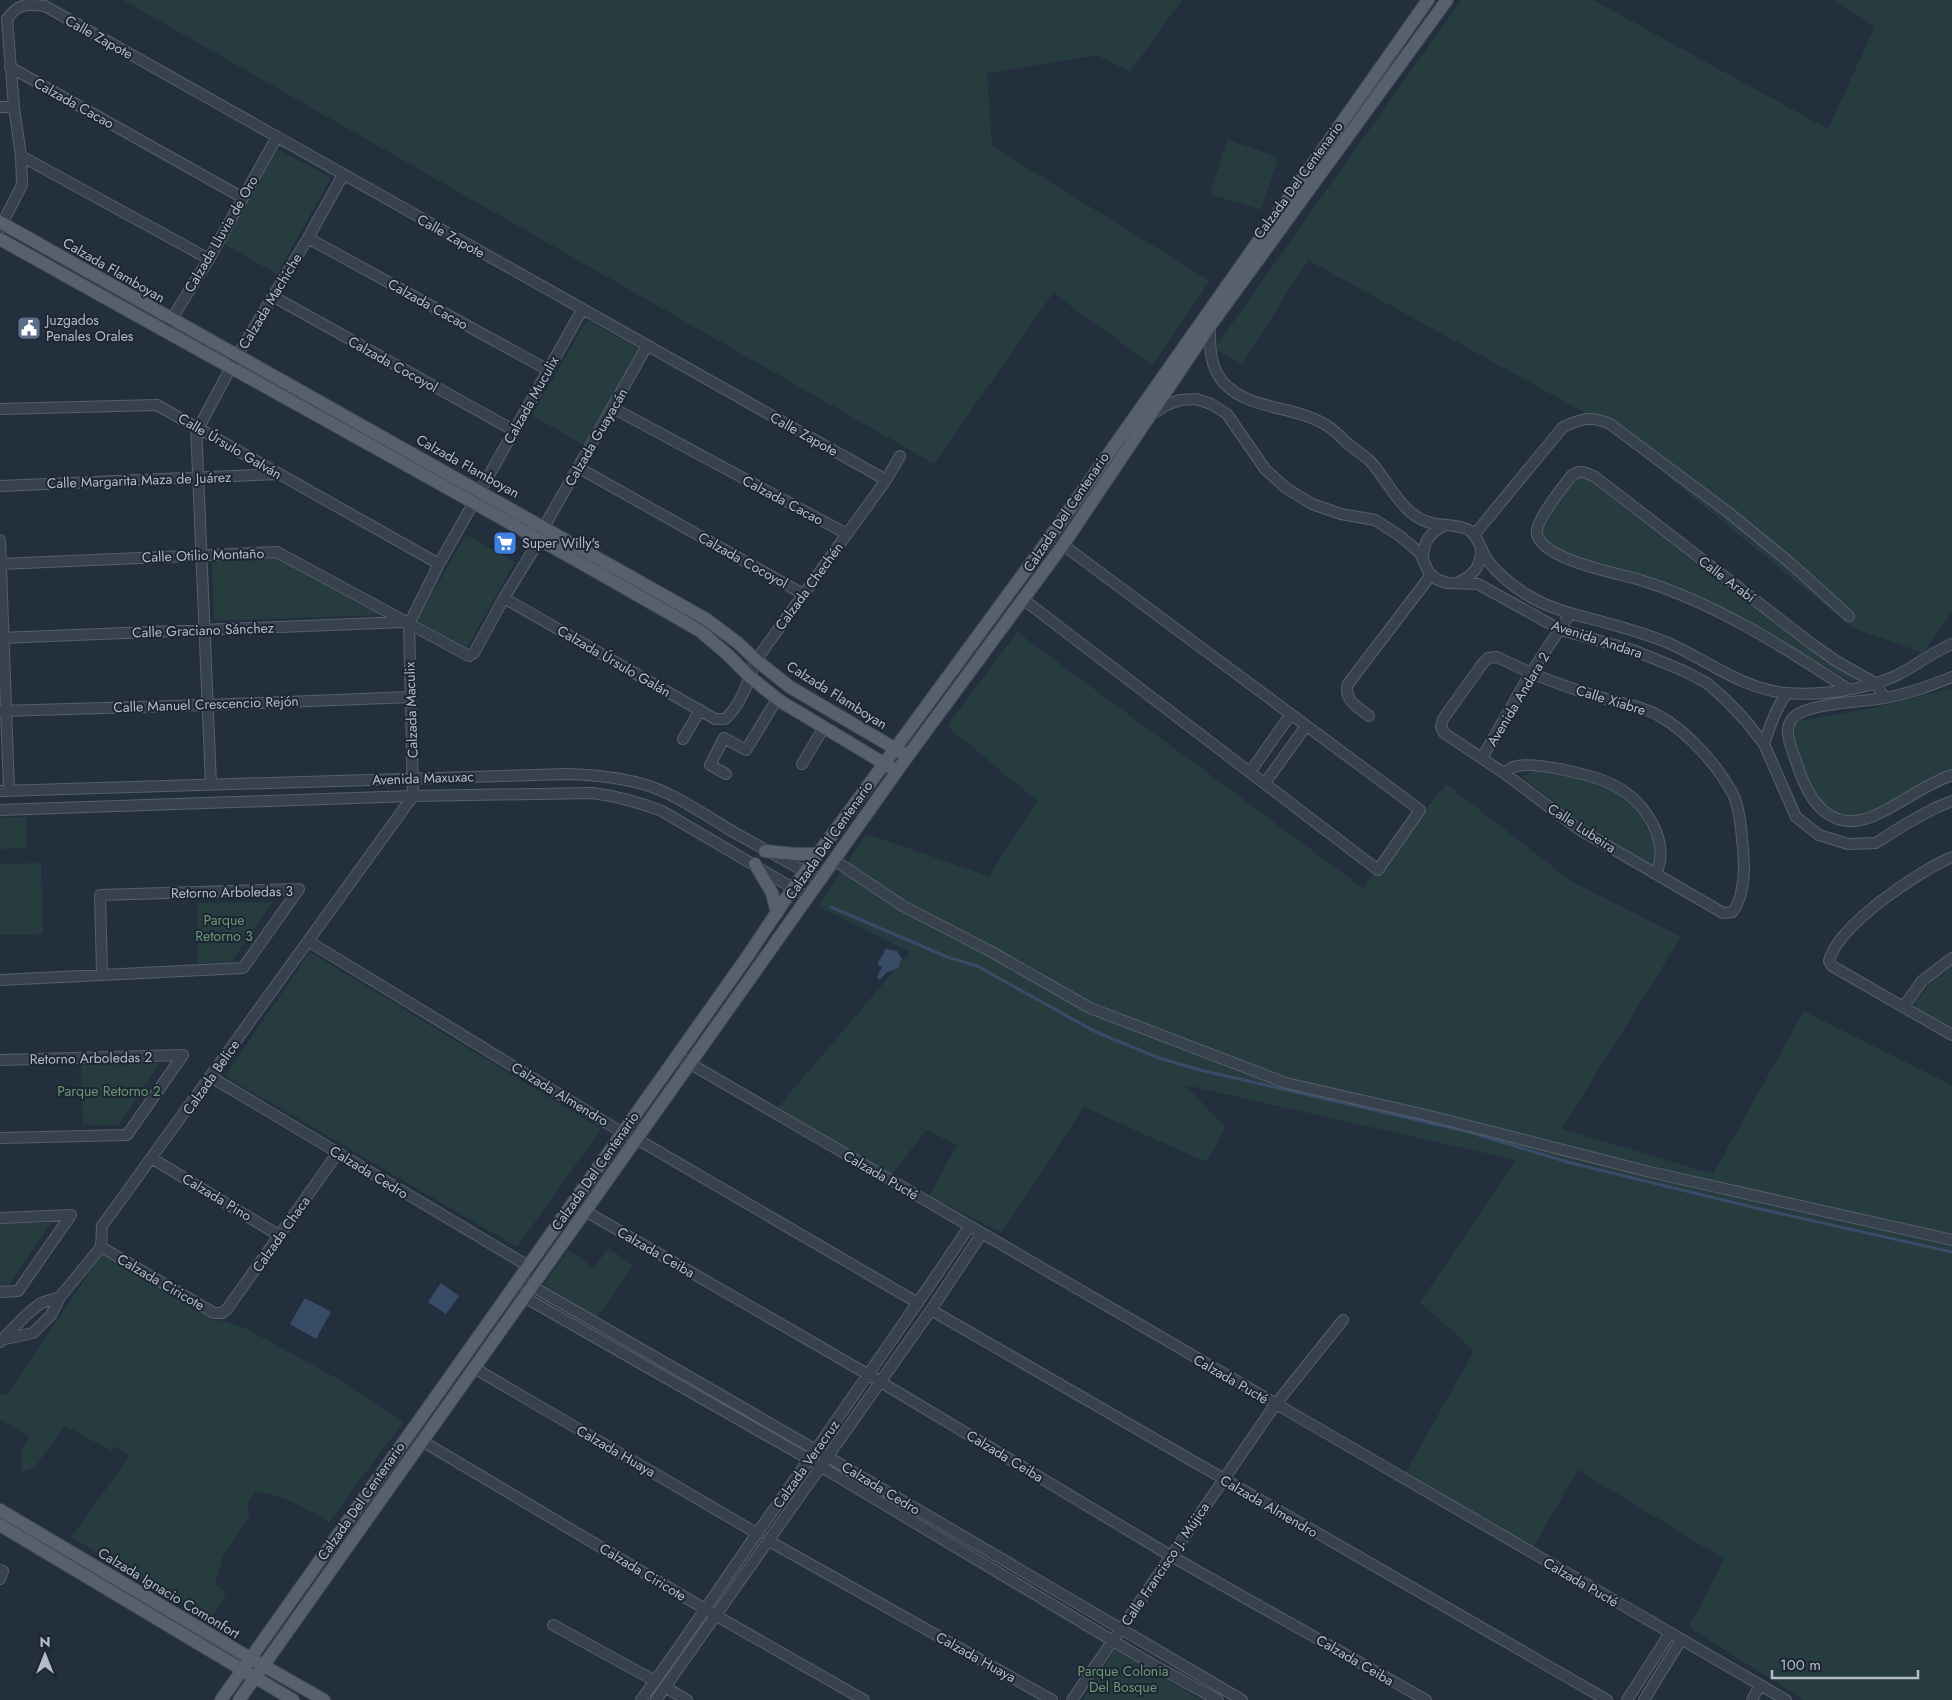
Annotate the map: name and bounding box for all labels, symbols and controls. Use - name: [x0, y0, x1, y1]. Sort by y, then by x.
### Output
- street label: Calle Zapote: [61, 10, 137, 64]
- street label: Calzada Cacao: [30, 73, 118, 133]
- street label: Calzada Del Centenario: [1249, 117, 1348, 243]
- street label: Calzada Lluvia de Oro: [179, 172, 263, 296]
- street label: Calle Zapote: [413, 209, 489, 263]
- street label: Calzada Flamboyan: [59, 233, 169, 307]
- street label: Calzada Machiche: [233, 249, 307, 353]
- street label: Calzada Cacao: [384, 274, 472, 334]
- place label: Juzgados Penales Orales: [44, 310, 134, 346]
- public building icon: Juzgados Penales Orales: [16, 315, 42, 341]
- street label: Calzada Cocoyol: [345, 331, 441, 397]
- street label: Calzada Muculix: [499, 353, 563, 447]
- street label: Calzada Guayacán: [560, 384, 632, 490]
- street label: Calle Zapote: [766, 407, 842, 461]
- street label: Calle Úrsulo Galván: [174, 408, 286, 484]
- street label: Calzada Flamboyan: [413, 429, 523, 503]
- street label: Calzada Del Centenario: [1018, 448, 1114, 576]
- street label: Calle Margarita Maza de Juárez: [46, 467, 232, 493]
- street label: Calzada Cacao: [739, 470, 827, 530]
- street label: Calzada Cocoyol: [695, 527, 791, 593]
- supermarket icon: Super Willy's: [492, 530, 518, 556]
- place label: Super Willy's: [522, 533, 600, 553]
- street label: Calzada Chechén: [770, 538, 848, 634]
- street label: Calle Otilio Montaño: [142, 543, 265, 567]
- street label: Calle Arabí: [1694, 551, 1761, 608]
- street label: Avenida Andara: [1549, 615, 1645, 663]
- street label: Calle Graciano Sánchez: [132, 618, 275, 642]
- street label: Calzada Úrsulo Galán: [553, 620, 675, 702]
- street label: Avenida Andara 2: [1482, 648, 1554, 750]
- street label: Calzada Flamboyan: [783, 656, 891, 734]
- street label: Calzada Maculix: [399, 661, 423, 759]
- street label: Calle Xiabre: [1574, 680, 1648, 720]
- street label: Calle Manuel Crescencio Rejón: [113, 691, 299, 717]
- street label: Avenida Maxuxac: [372, 766, 474, 790]
- street label: Calzada Del Centenario: [780, 776, 878, 903]
- street label: Calle Lubeira: [1544, 798, 1620, 858]
- street label: Retorno Arboledas 3: [171, 881, 294, 903]
- park label: Parque Retorno 3: [195, 910, 253, 946]
- street label: Calzada Belice: [178, 1035, 244, 1119]
- street label: Retorno Arboledas 2: [29, 1047, 153, 1069]
- street label: Calzada Almendro: [508, 1057, 613, 1131]
- park label: Parque Retorno 2: [57, 1081, 161, 1101]
- street label: Calzada Del Centenario: [546, 1107, 644, 1234]
- street label: Calzada Cedro: [326, 1141, 412, 1204]
- street label: Calzada Pucté: [840, 1145, 922, 1205]
- street label: Calzada Pino: [178, 1168, 256, 1226]
- street label: Calzada Chaca: [247, 1192, 315, 1276]
- street label: Calzada Ceiba: [613, 1222, 699, 1282]
- street label: Calzada Ciricote: [113, 1249, 209, 1315]
- street label: Calzada Pucté: [1190, 1349, 1272, 1409]
- street label: Calzada Veracruz: [768, 1415, 844, 1512]
- street label: Calzada Huaya: [573, 1420, 659, 1482]
- street label: Calzada Ceiba: [963, 1425, 1047, 1487]
- street label: Calzada Del Centenario: [312, 1437, 410, 1564]
- street label: Calzada Cedro: [838, 1457, 924, 1520]
- street label: Calzada Almendro: [1216, 1470, 1322, 1542]
- street label: Calle Francisco J. Mújica: [1116, 1498, 1214, 1630]
- street label: Calzada Ciricote: [596, 1538, 690, 1606]
- street label: Calzada Ignacio Comonfort: [94, 1543, 244, 1644]
- street label: Calzada Pucté: [1540, 1552, 1622, 1612]
- street label: Calzada Huaya: [932, 1627, 1020, 1687]
- north arrow: [20, 1630, 70, 1680]
- street label: Calzada Ceiba: [1312, 1630, 1398, 1690]
- text: N: [39, 1632, 51, 1652]
- scale bar: [1772, 1648, 1918, 1680]
- text: 100 m: [1780, 1654, 1821, 1676]
- park label: Parque Colonia Del Bosque: [1077, 1661, 1169, 1697]

